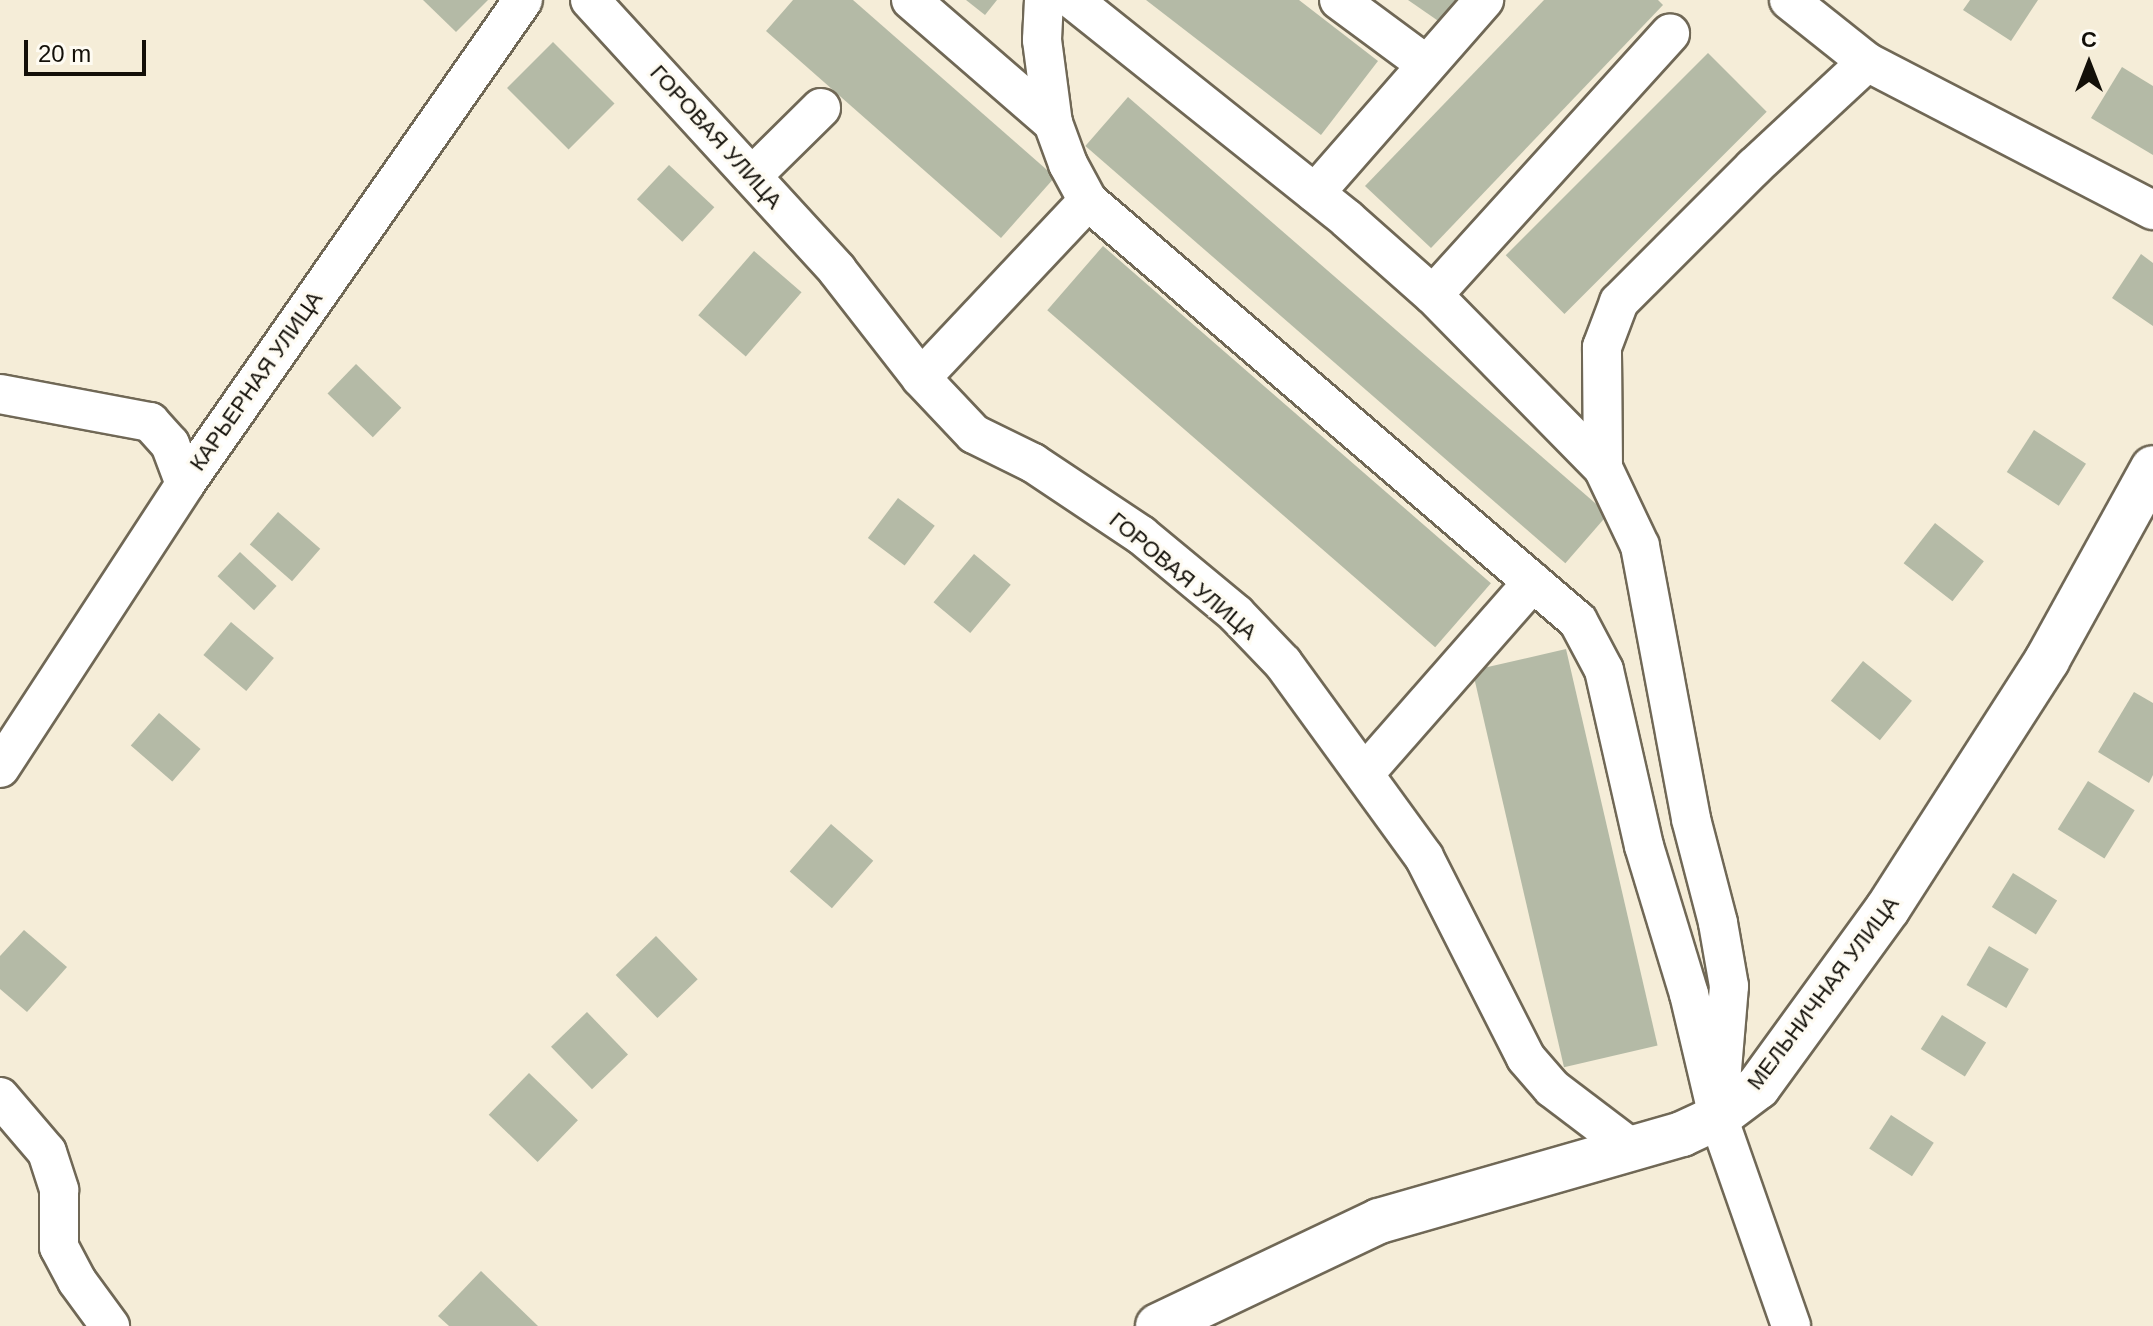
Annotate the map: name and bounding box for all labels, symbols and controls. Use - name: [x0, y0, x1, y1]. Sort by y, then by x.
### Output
- scale bar: [28, 24, 150, 74]
- north arrow: [2049, 24, 2129, 104]
- text: С: [2081, 27, 2097, 52]
- text: 20 m: [38, 40, 91, 67]
- street label: ГОРОВАЯ УЛИЦА: [645, 60, 787, 214]
- street label: КАРЬЕРНАЯ УЛИЦА: [184, 286, 328, 476]
- street label: ГОРОВАЯ УЛИЦА: [1104, 507, 1262, 645]
- street label: МЕЛЬНИЧНАЯ УЛИЦА: [1742, 891, 1904, 1095]

